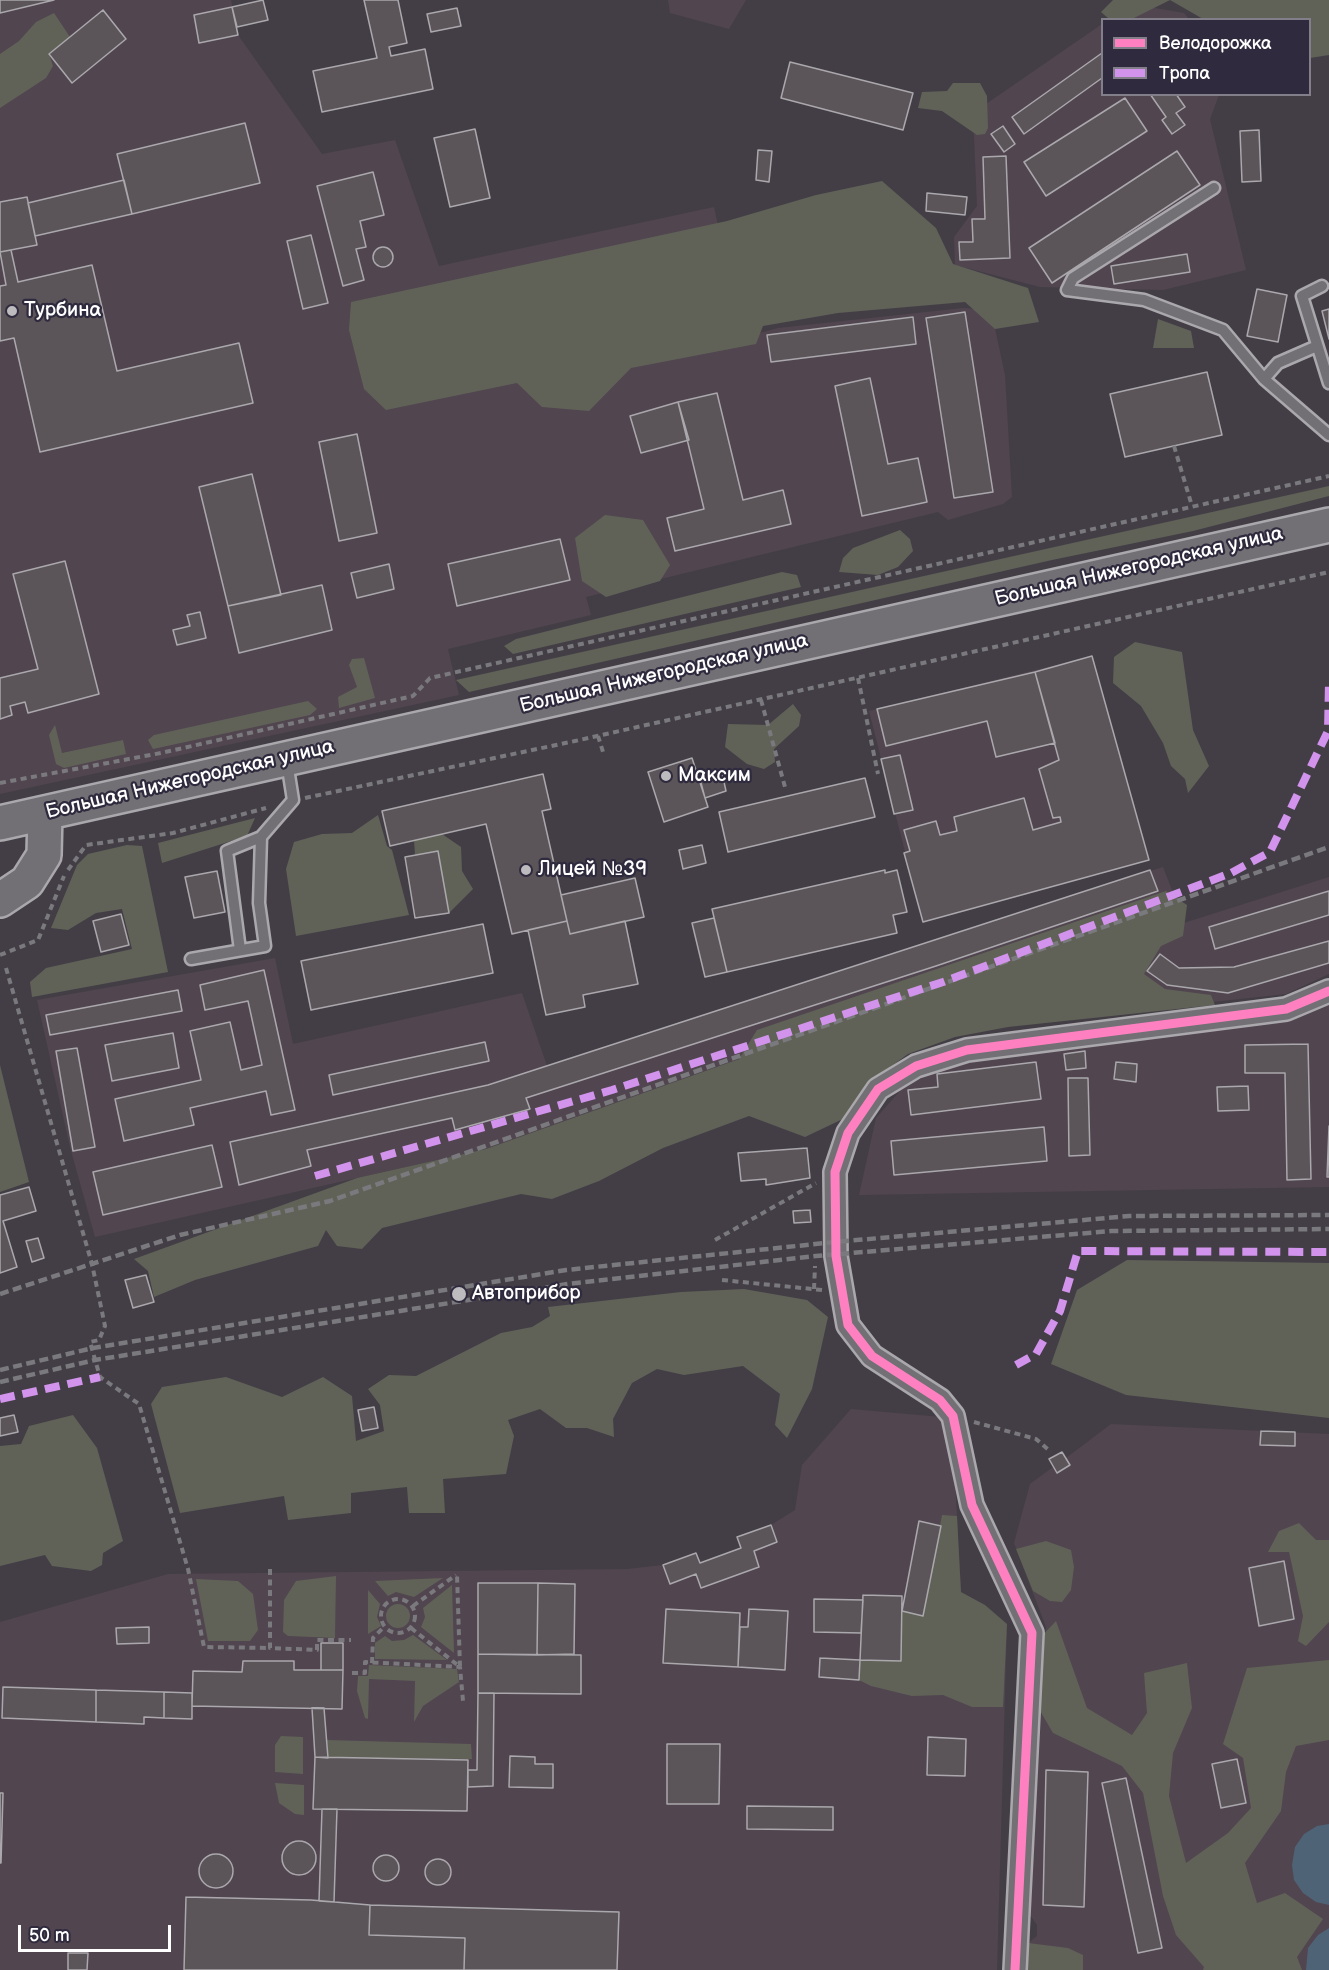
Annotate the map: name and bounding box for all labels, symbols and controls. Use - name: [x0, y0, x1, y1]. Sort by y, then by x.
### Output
- legend: [1101, 18, 1311, 96]
- text: Велодорожка: [1159, 33, 1272, 54]
- text: Тропа: [1159, 63, 1210, 84]
- place label: Турбина: [24, 299, 101, 323]
- marker: Турбина: [5, 304, 19, 318]
- street label: Большая Нижегородская улица: [993, 522, 1285, 612]
- street label: Большая Нижегородская улица: [518, 629, 810, 719]
- street label: Большая Нижегородская улица: [44, 735, 336, 825]
- place label: Максим: [678, 764, 751, 788]
- marker: Максим: [659, 769, 673, 783]
- place label: Лицей №39: [538, 858, 647, 882]
- marker: Лицей №39: [519, 863, 533, 877]
- place label: Автоприбор: [472, 1282, 581, 1306]
- marker: Автоприбор: [450, 1285, 468, 1303]
- scale bar: [21, 1913, 174, 1951]
- text: 50 m: [29, 1925, 70, 1946]

